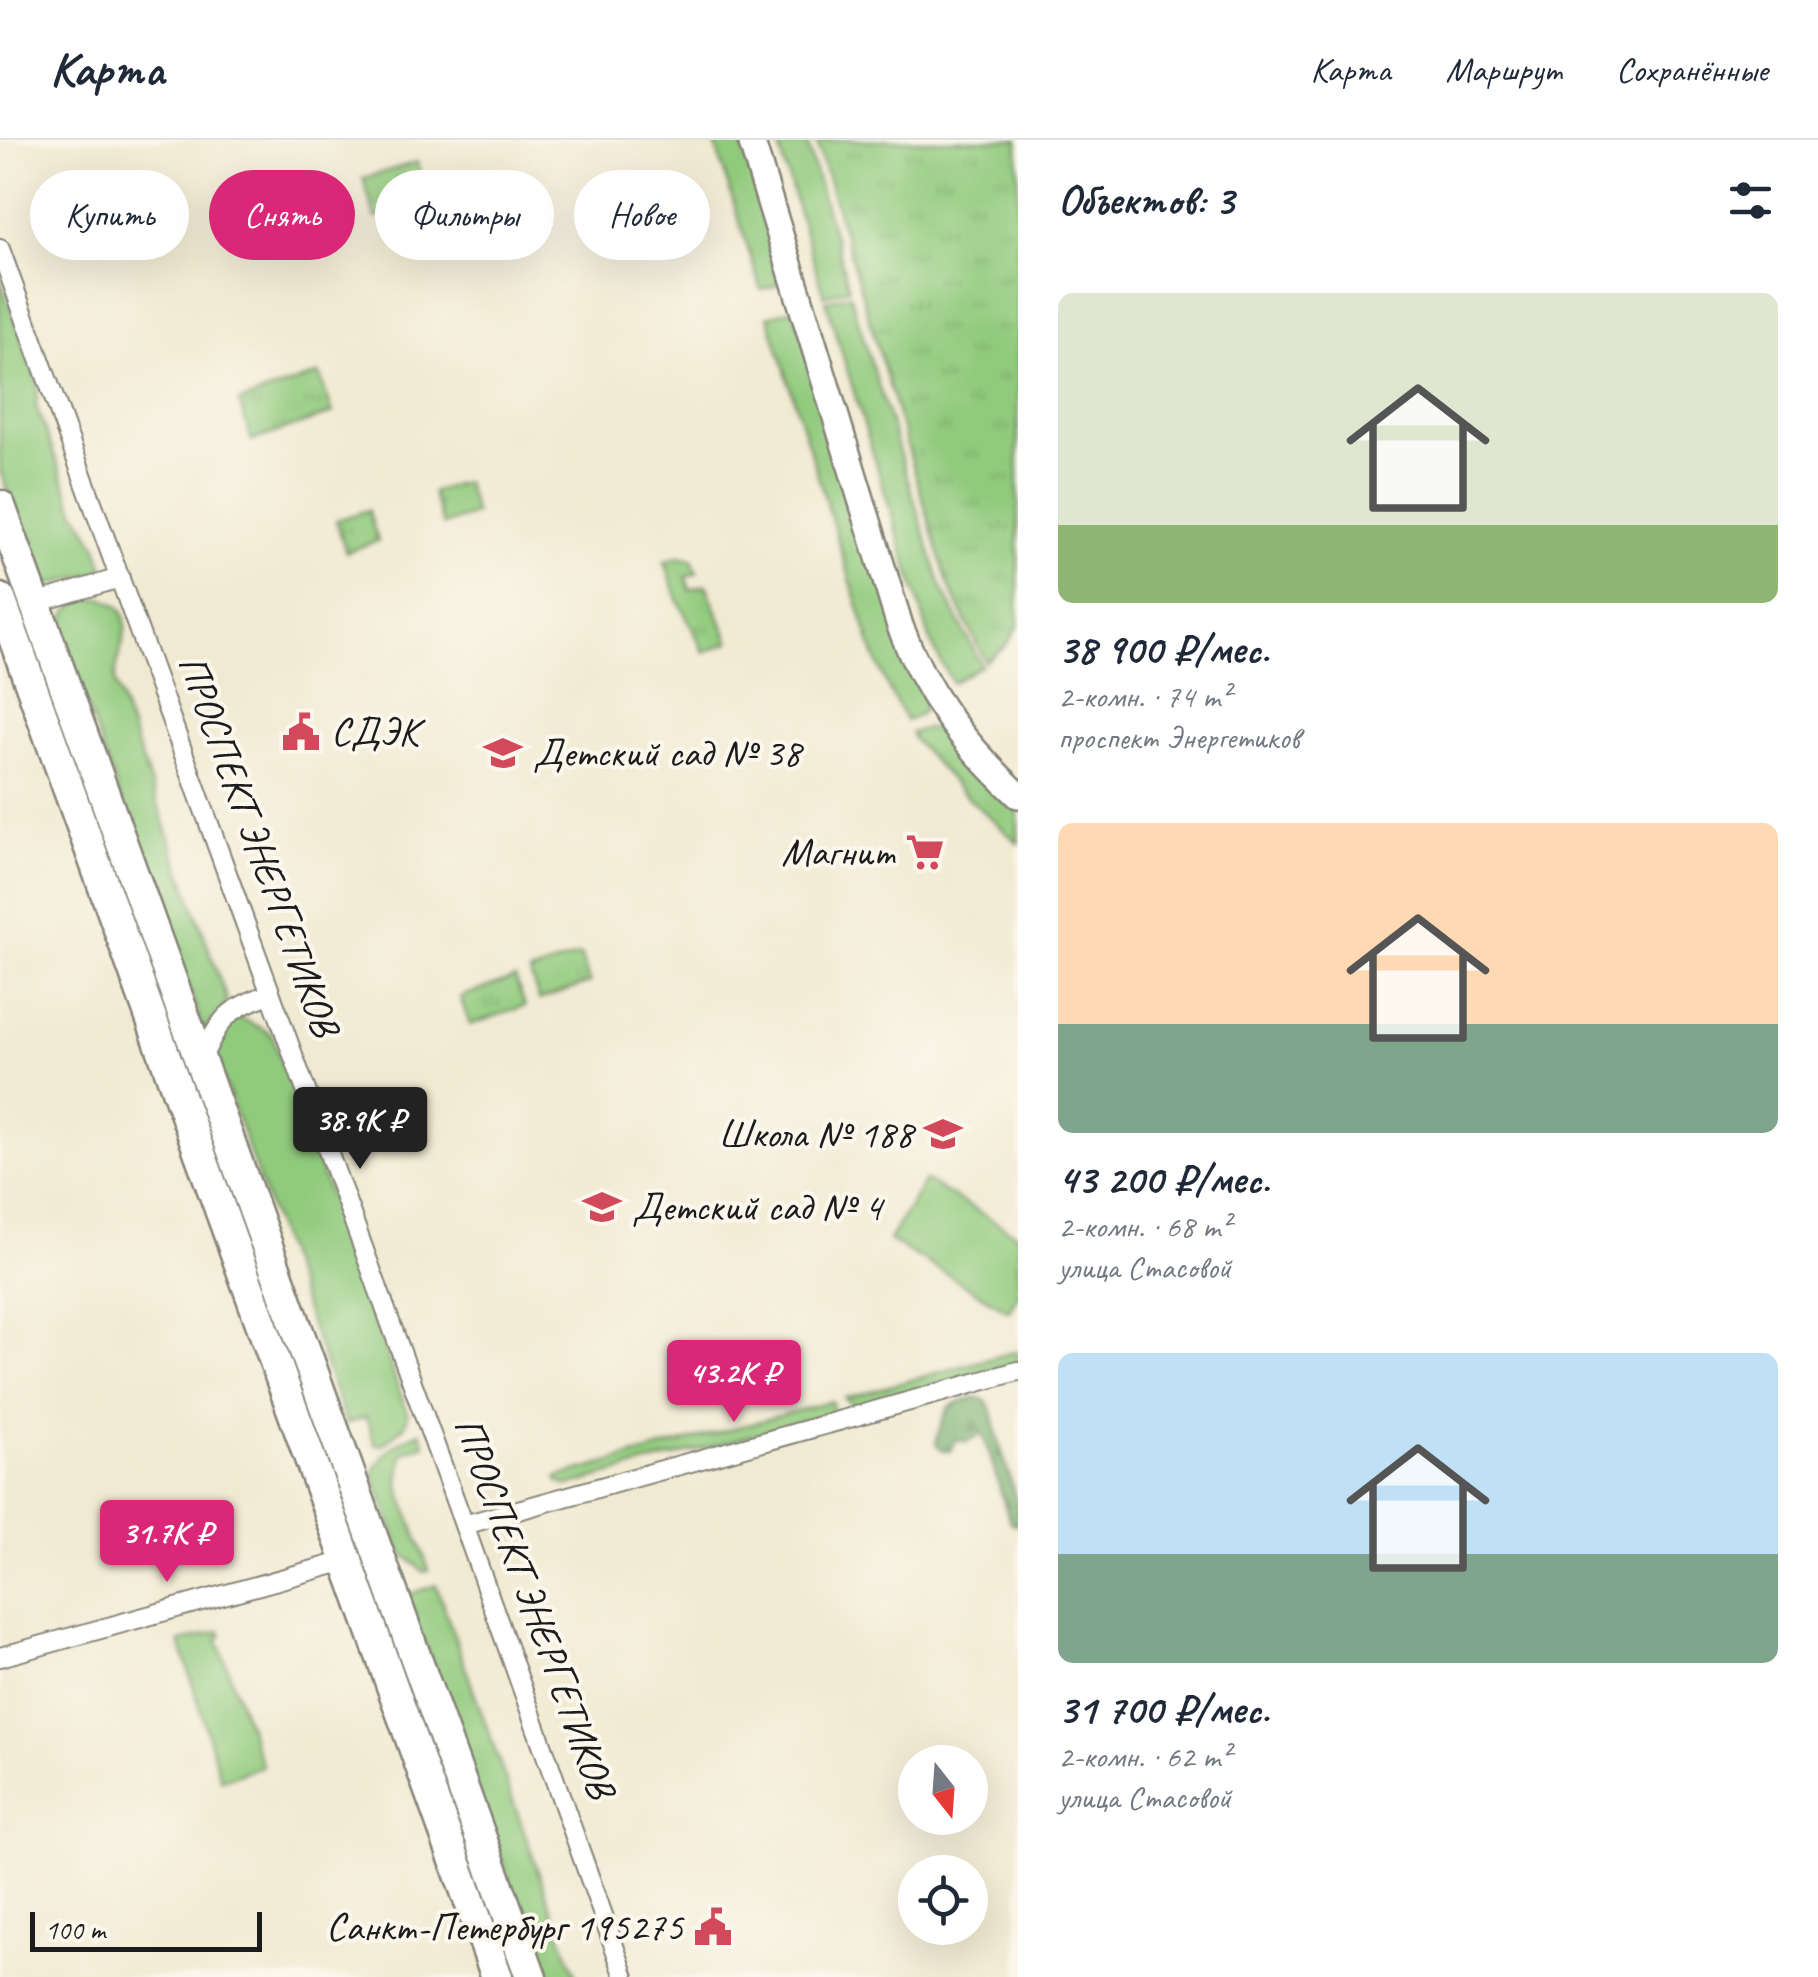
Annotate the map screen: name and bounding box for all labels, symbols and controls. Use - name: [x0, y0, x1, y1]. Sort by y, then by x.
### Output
- text: Карта: [50, 39, 164, 99]
- text: Карта: [1310, 47, 1391, 92]
- text: Маршрут: [1446, 47, 1561, 92]
- text: Сохранённые: [1616, 47, 1768, 92]
- chip: Купить: [30, 170, 189, 260]
- chip: Снять: [209, 170, 355, 260]
- chip: Фильтры: [375, 170, 554, 260]
- chip: Новое: [574, 170, 710, 260]
- icon: filters: [1723, 173, 1778, 228]
- text: Объектов: 3: [1058, 174, 1234, 227]
- icon: home: [1328, 358, 1508, 538]
- text: 38 900 ₽/мес.: [1058, 623, 1269, 676]
- street label: ПРОСПЕКТ ЭНЕРГЕТИКОВ: [167, 648, 352, 1046]
- text: 2-комн. · 74 m²: [1058, 676, 1230, 717]
- place label: СДЭК: [331, 707, 427, 757]
- public building icon: СДЭК: [280, 711, 322, 753]
- text: проспект Энергетиков: [1058, 717, 1299, 758]
- place label: Детский сад № 38: [533, 728, 805, 778]
- school or university icon: Детский сад № 38: [482, 732, 524, 774]
- place label: Магнит: [781, 827, 897, 877]
- supermarket icon: Магнит: [904, 831, 946, 873]
- icon: home: [1328, 888, 1508, 1068]
- pin: 38.9K ₽: [268, 1087, 452, 1172]
- text: 38.9K ₽: [315, 1099, 405, 1140]
- place label: Школа № 188: [718, 1109, 917, 1159]
- school or university icon: Школа № 188: [922, 1113, 964, 1155]
- text: 43 200 ₽/мес.: [1058, 1153, 1269, 1206]
- place label: Детский сад № 4: [632, 1182, 886, 1232]
- school or university icon: Детский сад № 4: [581, 1186, 623, 1228]
- text: 2-комн. · 68 m²: [1058, 1206, 1230, 1247]
- text: улица Стасовой: [1058, 1247, 1231, 1288]
- pin: 43.2K ₽: [642, 1340, 826, 1425]
- text: 43.2K ₽: [689, 1352, 779, 1393]
- street label: ПРОСПЕКТ ЭНЕРГЕТИКОВ: [443, 1410, 628, 1808]
- icon: home: [1328, 1418, 1508, 1598]
- pin: 31.7K ₽: [75, 1500, 259, 1585]
- text: 31.7K ₽: [122, 1512, 212, 1553]
- text: 31 700 ₽/мес.: [1058, 1683, 1269, 1736]
- text: 2-комн. · 62 m²: [1058, 1736, 1230, 1777]
- north arrow: [898, 1745, 988, 1835]
- map controls: [898, 1745, 988, 1945]
- text: улица Стасовой: [1058, 1777, 1231, 1818]
- button: locate: [898, 1855, 988, 1945]
- place label: Санкт-Петербург 195275: [326, 1902, 685, 1952]
- public building icon: Санкт-Петербург 195275: [692, 1906, 734, 1948]
- scale bar: [30, 1907, 262, 1952]
- text: 100 m: [45, 1912, 105, 1947]

